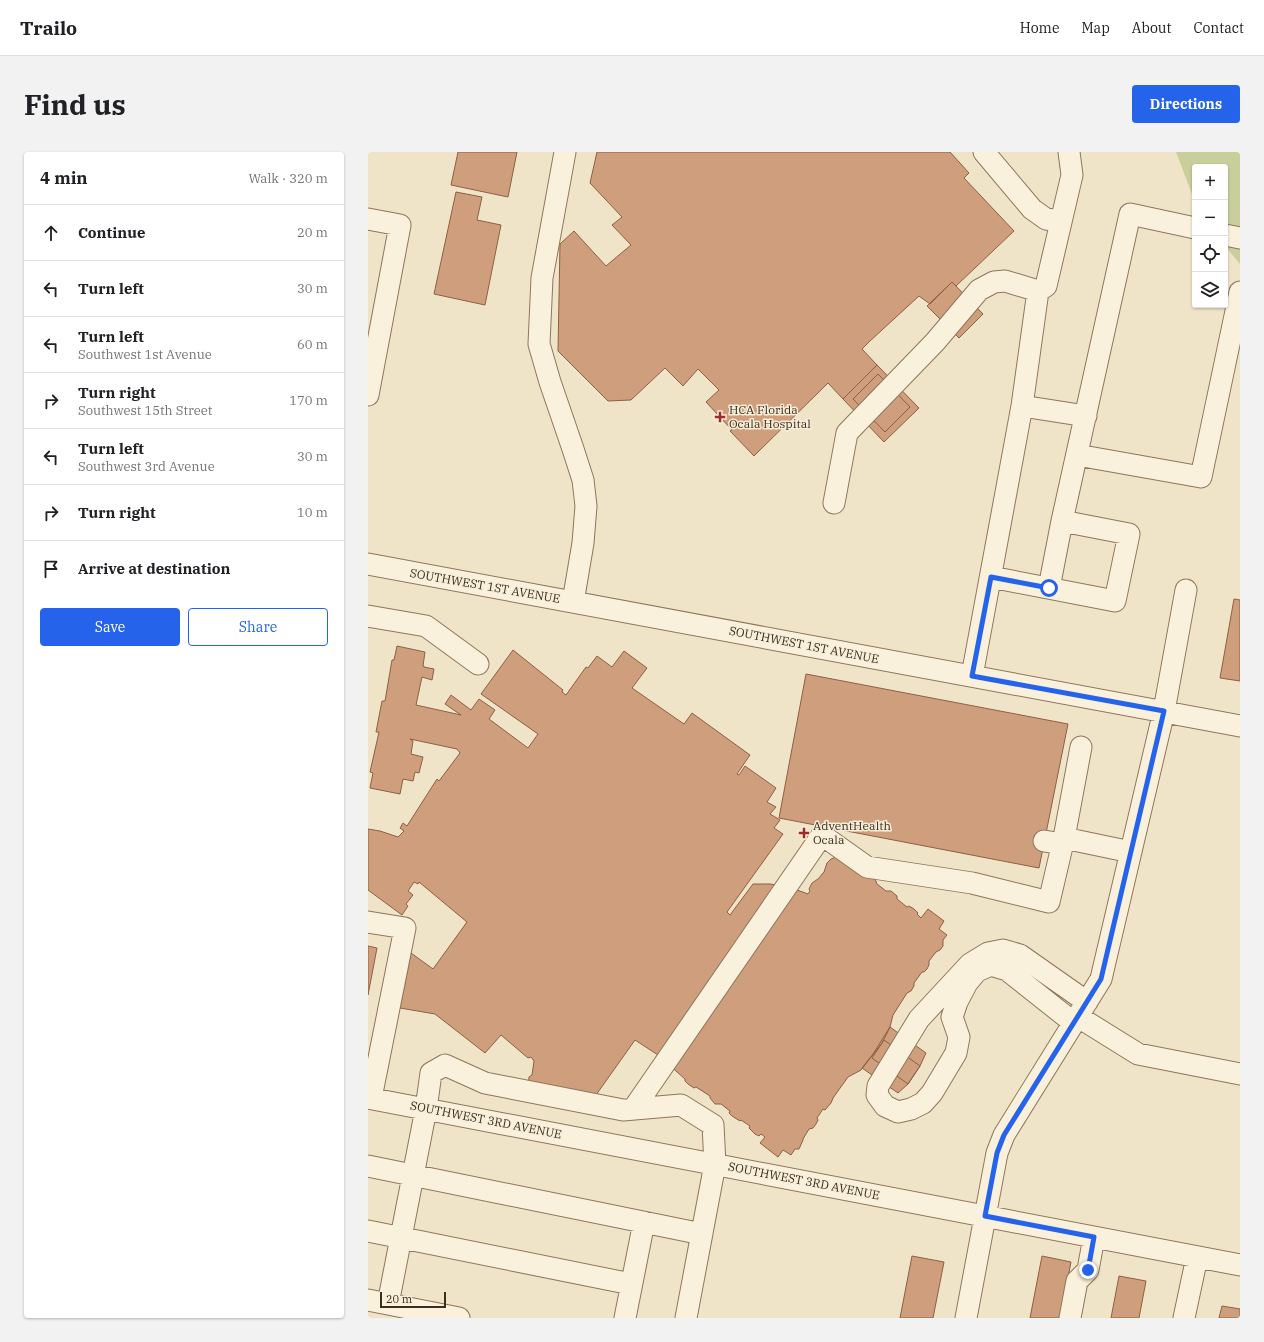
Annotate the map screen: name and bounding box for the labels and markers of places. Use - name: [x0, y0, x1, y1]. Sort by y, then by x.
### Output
- place label: HCA Florida Ocala Hospital: [729, 402, 811, 431]
- marker: HCA Florida Ocala Hospital: [714, 411, 726, 423]
- place label: AdventHealth Ocala: [813, 818, 891, 847]
- marker: AdventHealth Ocala: [798, 827, 810, 839]

